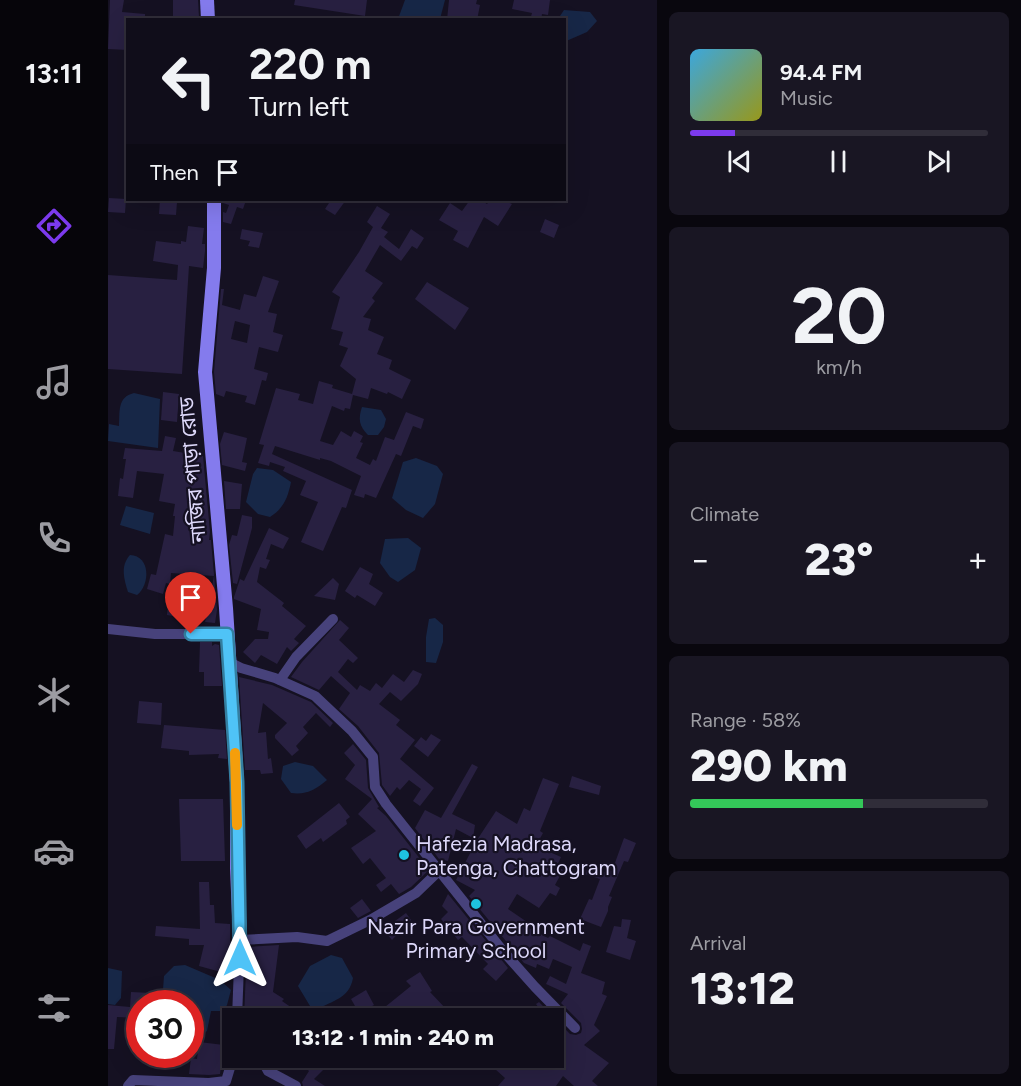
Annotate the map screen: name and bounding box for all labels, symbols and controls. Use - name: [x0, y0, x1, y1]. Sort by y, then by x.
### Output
- text: 220 m: [249, 39, 371, 90]
- icon: left: [150, 42, 228, 120]
- text: 13:11: [25, 57, 83, 90]
- text: 94.4 FM: [780, 59, 862, 86]
- text: Music: [780, 86, 833, 110]
- text: Turn left: [249, 90, 349, 123]
- icon: previous: [723, 145, 756, 178]
- icon: pause: [822, 145, 855, 178]
- icon: next: [922, 145, 955, 178]
- icon: arrive: [211, 156, 244, 189]
- text: Then: [150, 159, 199, 186]
- icon: directions: [33, 205, 75, 247]
- text: 20: [791, 269, 887, 363]
- text: km/h: [816, 355, 862, 379]
- icon: music: [33, 361, 75, 403]
- street label: নাজির পাড়া রোড: [173, 395, 211, 545]
- text: Climate: [690, 502, 759, 526]
- icon: phone: [33, 517, 75, 559]
- text: 23°: [805, 532, 873, 586]
- text: −: [690, 540, 711, 579]
- text: +: [967, 540, 988, 579]
- pin: [165, 572, 216, 634]
- icon: arrive: [174, 581, 207, 614]
- icon: climate: [33, 674, 75, 716]
- text: Range · 58%: [690, 708, 801, 732]
- text: 290 km: [690, 738, 848, 792]
- icon: car: [33, 830, 75, 872]
- place label: Hafezia Madrasa, Patenga, Chattogram: [416, 831, 616, 880]
- marker: Hafezia Madrasa, Patenga, Chattogram: [397, 848, 411, 862]
- marker: Nazir Para Government Primary School: [469, 897, 483, 911]
- place label: Nazir Para Government Primary School: [367, 914, 585, 963]
- position arrow: [208, 926, 272, 990]
- text: Arrival: [690, 931, 746, 955]
- text: 13:12: [690, 961, 795, 1015]
- icon: filters: [33, 987, 75, 1029]
- speed limit sign: 30: [126, 990, 204, 1068]
- text: 13:12 · 1 min · 240 m: [292, 1024, 494, 1051]

